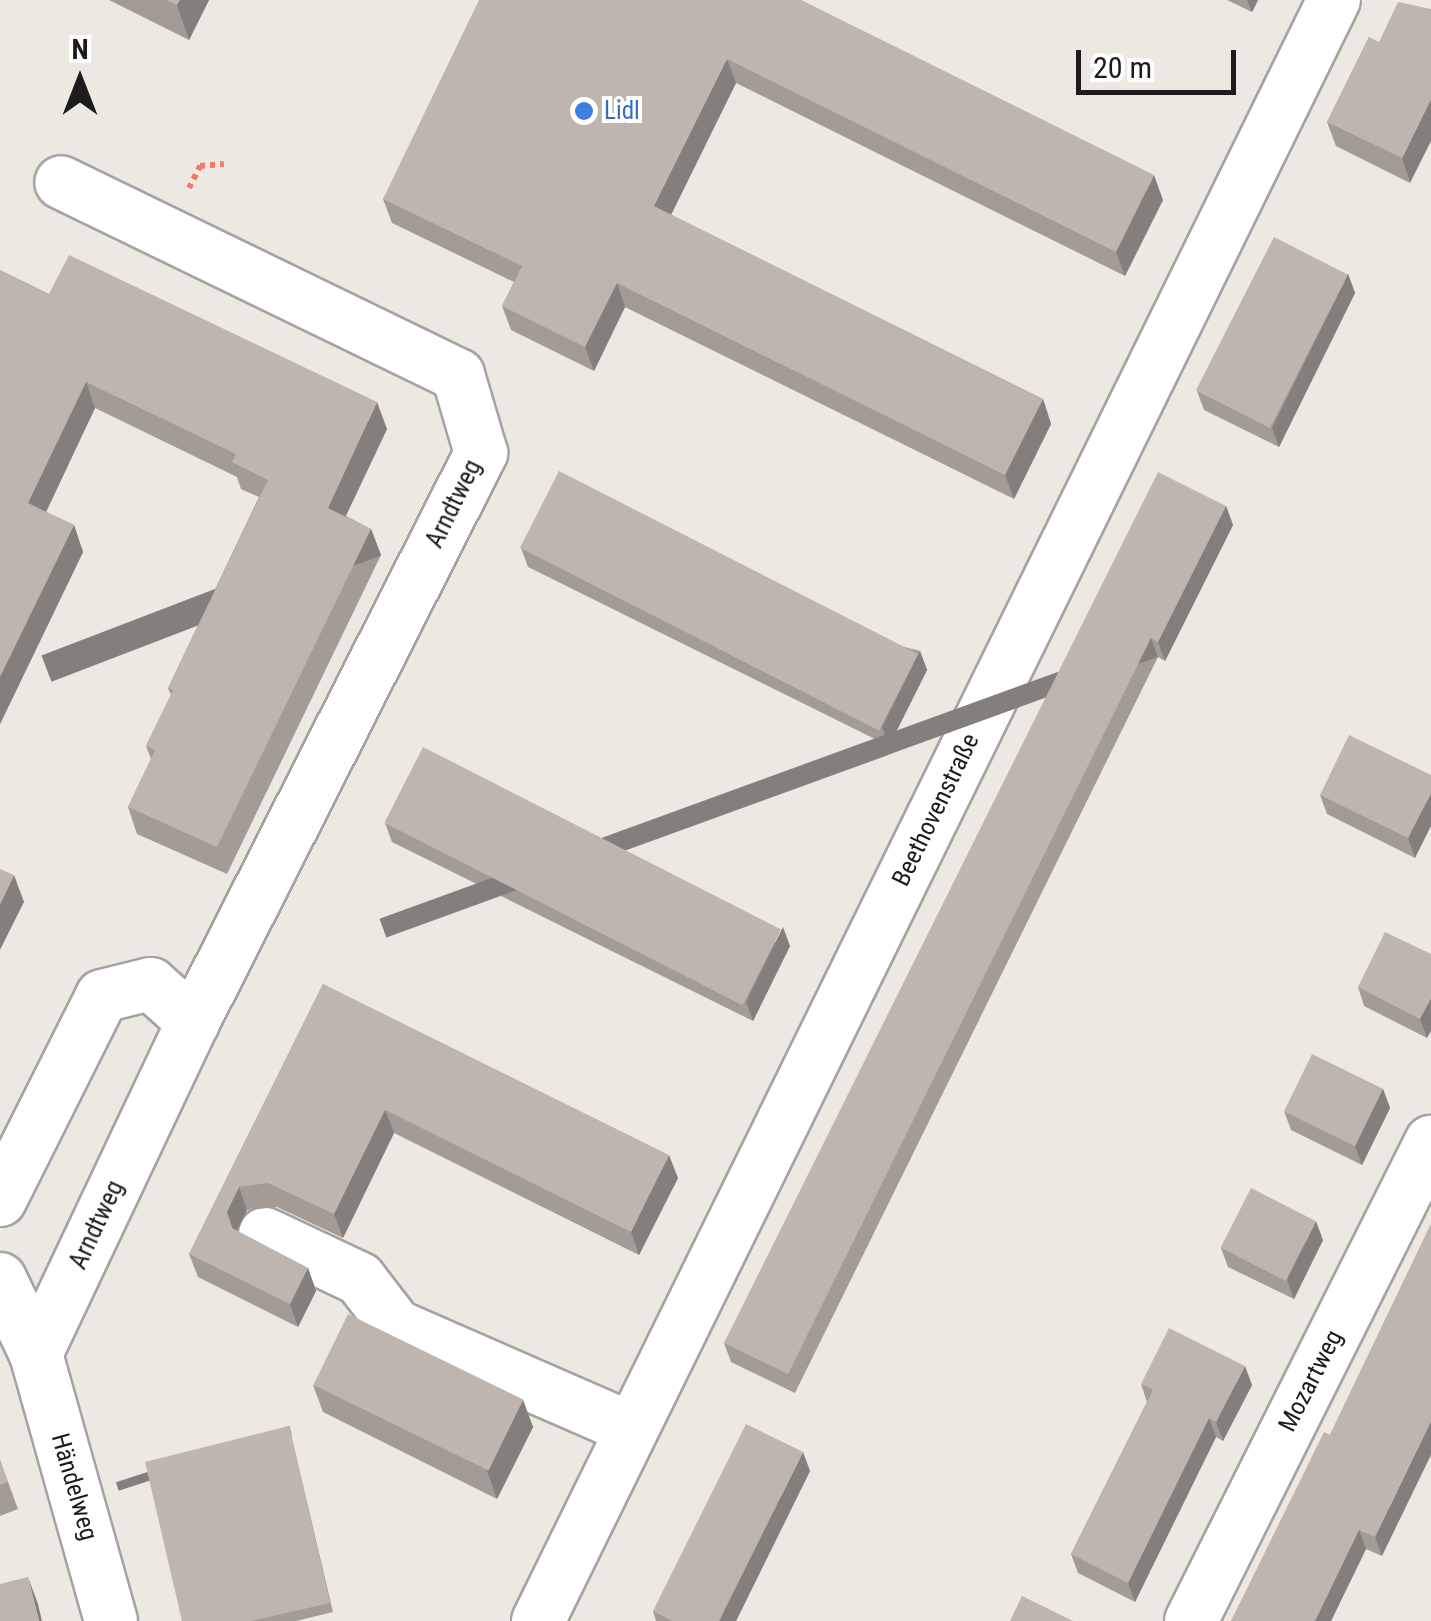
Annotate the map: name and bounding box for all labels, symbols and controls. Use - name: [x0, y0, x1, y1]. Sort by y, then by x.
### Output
- north arrow: [30, 30, 130, 130]
- scale bar: [1081, 30, 1241, 92]
- text: N: [71, 33, 89, 66]
- text: 20 m: [1093, 50, 1152, 85]
- place label: Lidl: [604, 96, 640, 126]
- marker: Lidl: [573, 100, 595, 122]
- street label: Arndtweg: [420, 455, 488, 553]
- street label: Beethovenstraße: [886, 729, 986, 891]
- street label: Arndtweg: [63, 1176, 131, 1274]
- street label: Mozartweg: [1273, 1325, 1349, 1437]
- street label: Händelweg: [44, 1430, 104, 1544]

